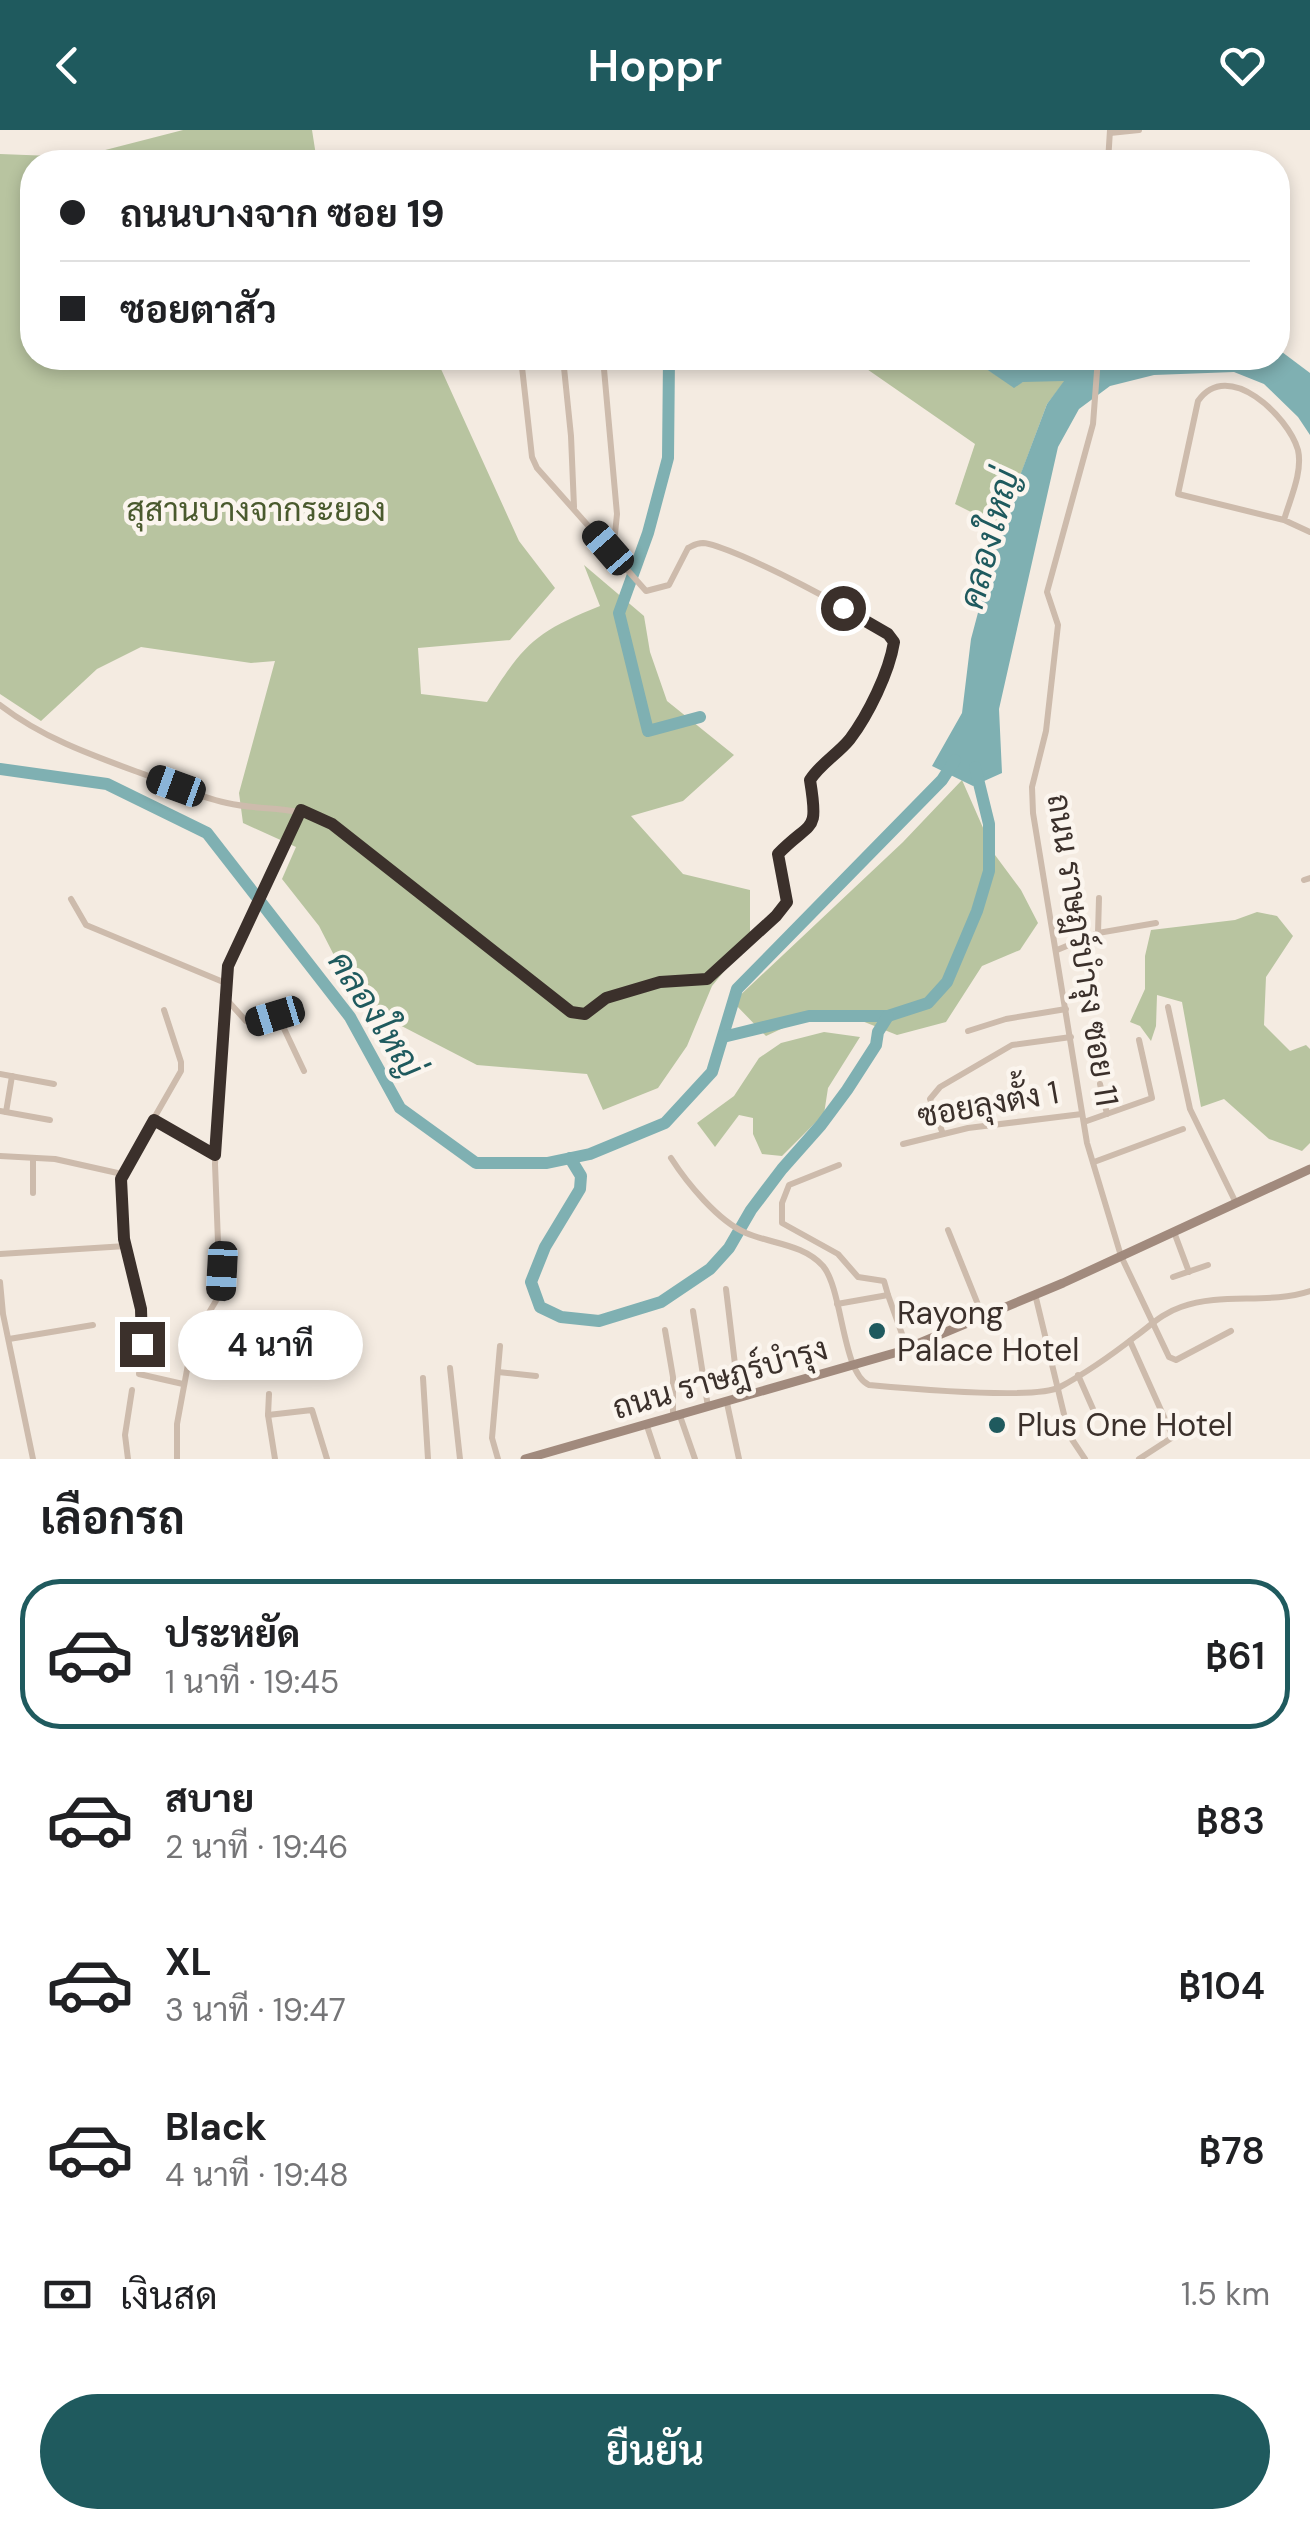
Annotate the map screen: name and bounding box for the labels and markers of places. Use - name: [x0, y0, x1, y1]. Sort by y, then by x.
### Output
- place label: Rayong Palace Hotel: [897, 1292, 1079, 1371]
- marker: Rayong Palace Hotel: [866, 1320, 888, 1342]
- place label: Plus One Hotel: [1017, 1404, 1233, 1446]
- marker: Plus One Hotel: [986, 1414, 1008, 1436]

